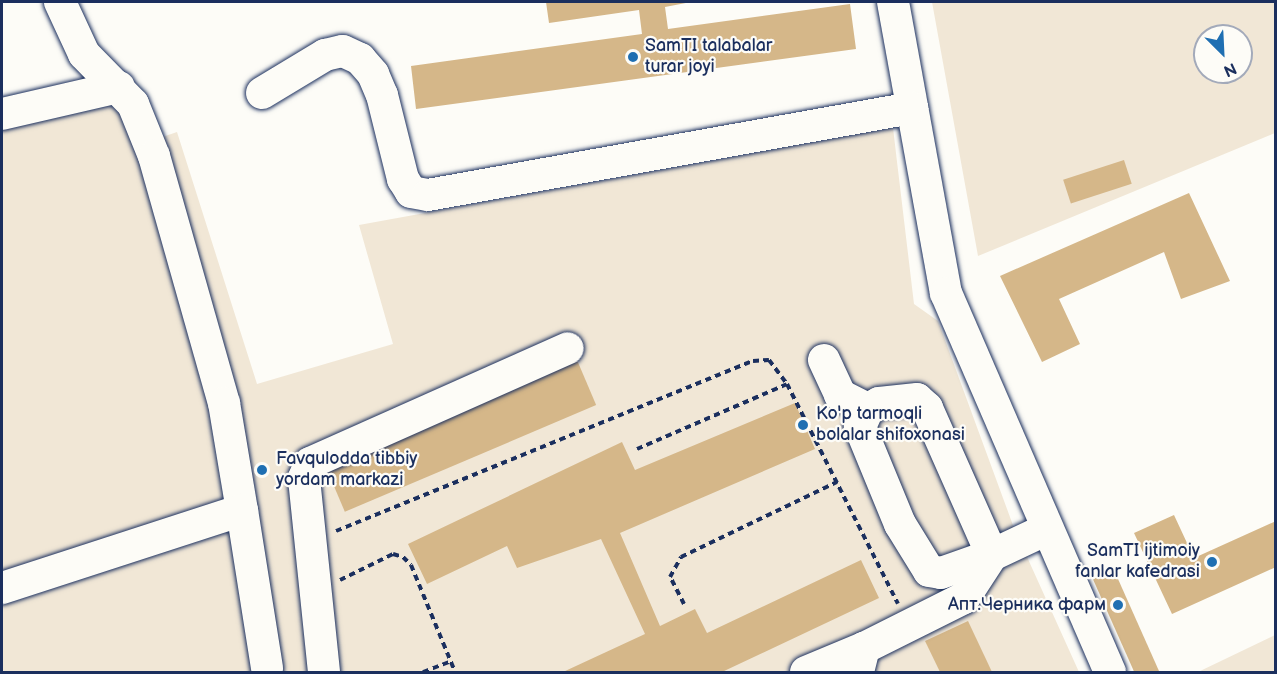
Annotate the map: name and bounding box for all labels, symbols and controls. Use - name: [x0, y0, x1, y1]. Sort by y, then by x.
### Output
- north arrow: [1193, 24, 1253, 84]
- place label: SamTI talabalar turar joyi: [645, 36, 772, 78]
- marker: SamTI talabalar turar joyi: [626, 50, 640, 64]
- text: N: [1220, 58, 1239, 80]
- place label: Ko'p tarmoqli bolalar shifoxonasi: [816, 404, 965, 446]
- marker: Ko'p tarmoqli bolalar shifoxonasi: [794, 416, 812, 434]
- place label: Favqulodda tibbiy yordam markazi: [276, 449, 417, 492]
- marker: Favqulodda tibbiy yordam markazi: [253, 461, 271, 479]
- place label: SamTI ijtimoiy fanlar kafedrasi: [1075, 541, 1200, 584]
- marker: SamTI ijtimoiy fanlar kafedrasi: [1205, 555, 1219, 569]
- place label: Апт.Черника фарм: [948, 594, 1106, 616]
- marker: Апт.Черника фарм: [1111, 598, 1125, 612]

